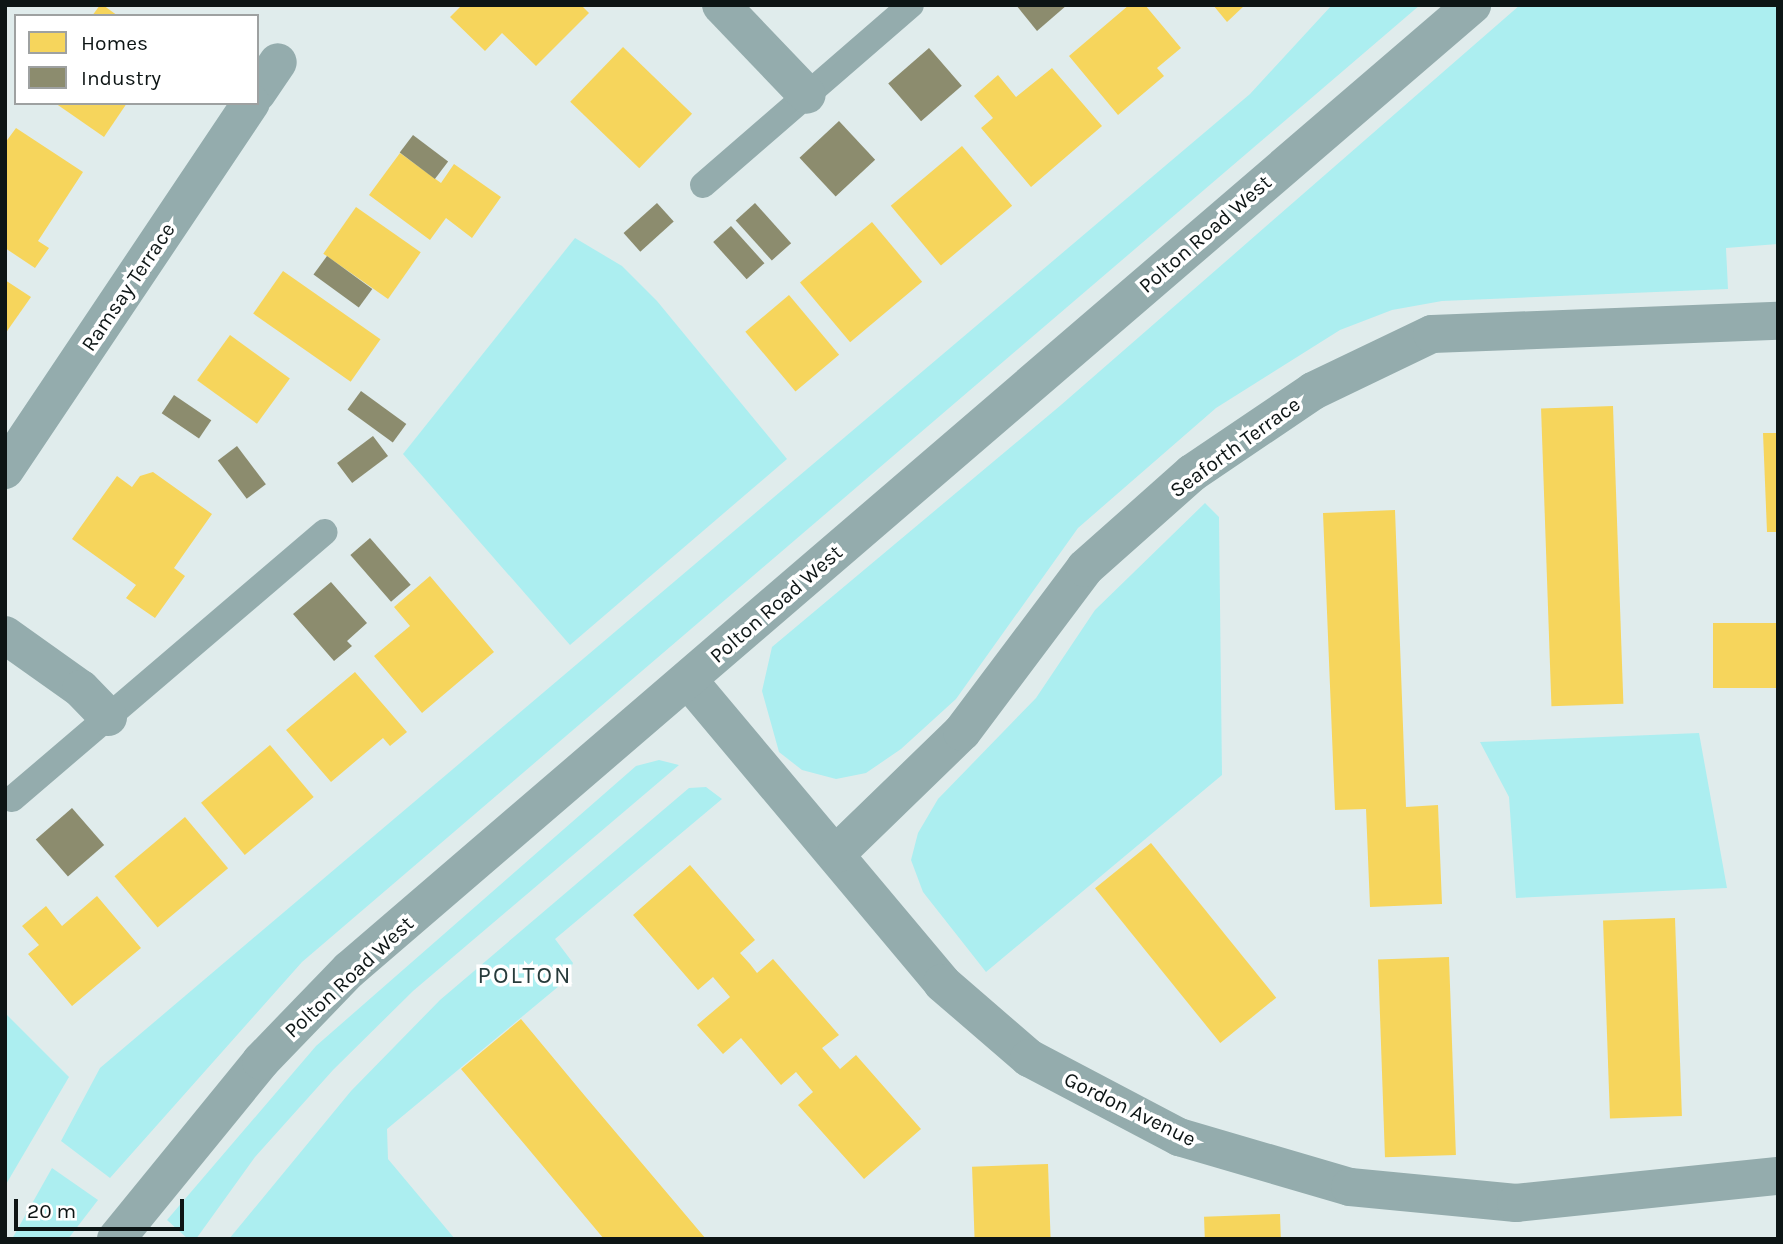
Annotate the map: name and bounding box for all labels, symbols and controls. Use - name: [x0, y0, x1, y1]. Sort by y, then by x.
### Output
- legend: [14, 14, 259, 105]
- text: Homes: [81, 31, 148, 55]
- text: Industry: [81, 66, 161, 90]
- street label: Polton Road West: [1134, 170, 1276, 298]
- street label: Ramsay Terrace: [76, 218, 180, 356]
- street label: Seaforth Terrace: [1165, 391, 1305, 503]
- street label: Polton Road West: [705, 540, 847, 668]
- street label: Polton Road West: [279, 911, 419, 1043]
- district label: POLTON: [478, 962, 572, 990]
- street label: Gordon Avenue: [1060, 1066, 1200, 1152]
- scale bar: [18, 1184, 187, 1228]
- text: 20 m: [27, 1199, 76, 1223]

